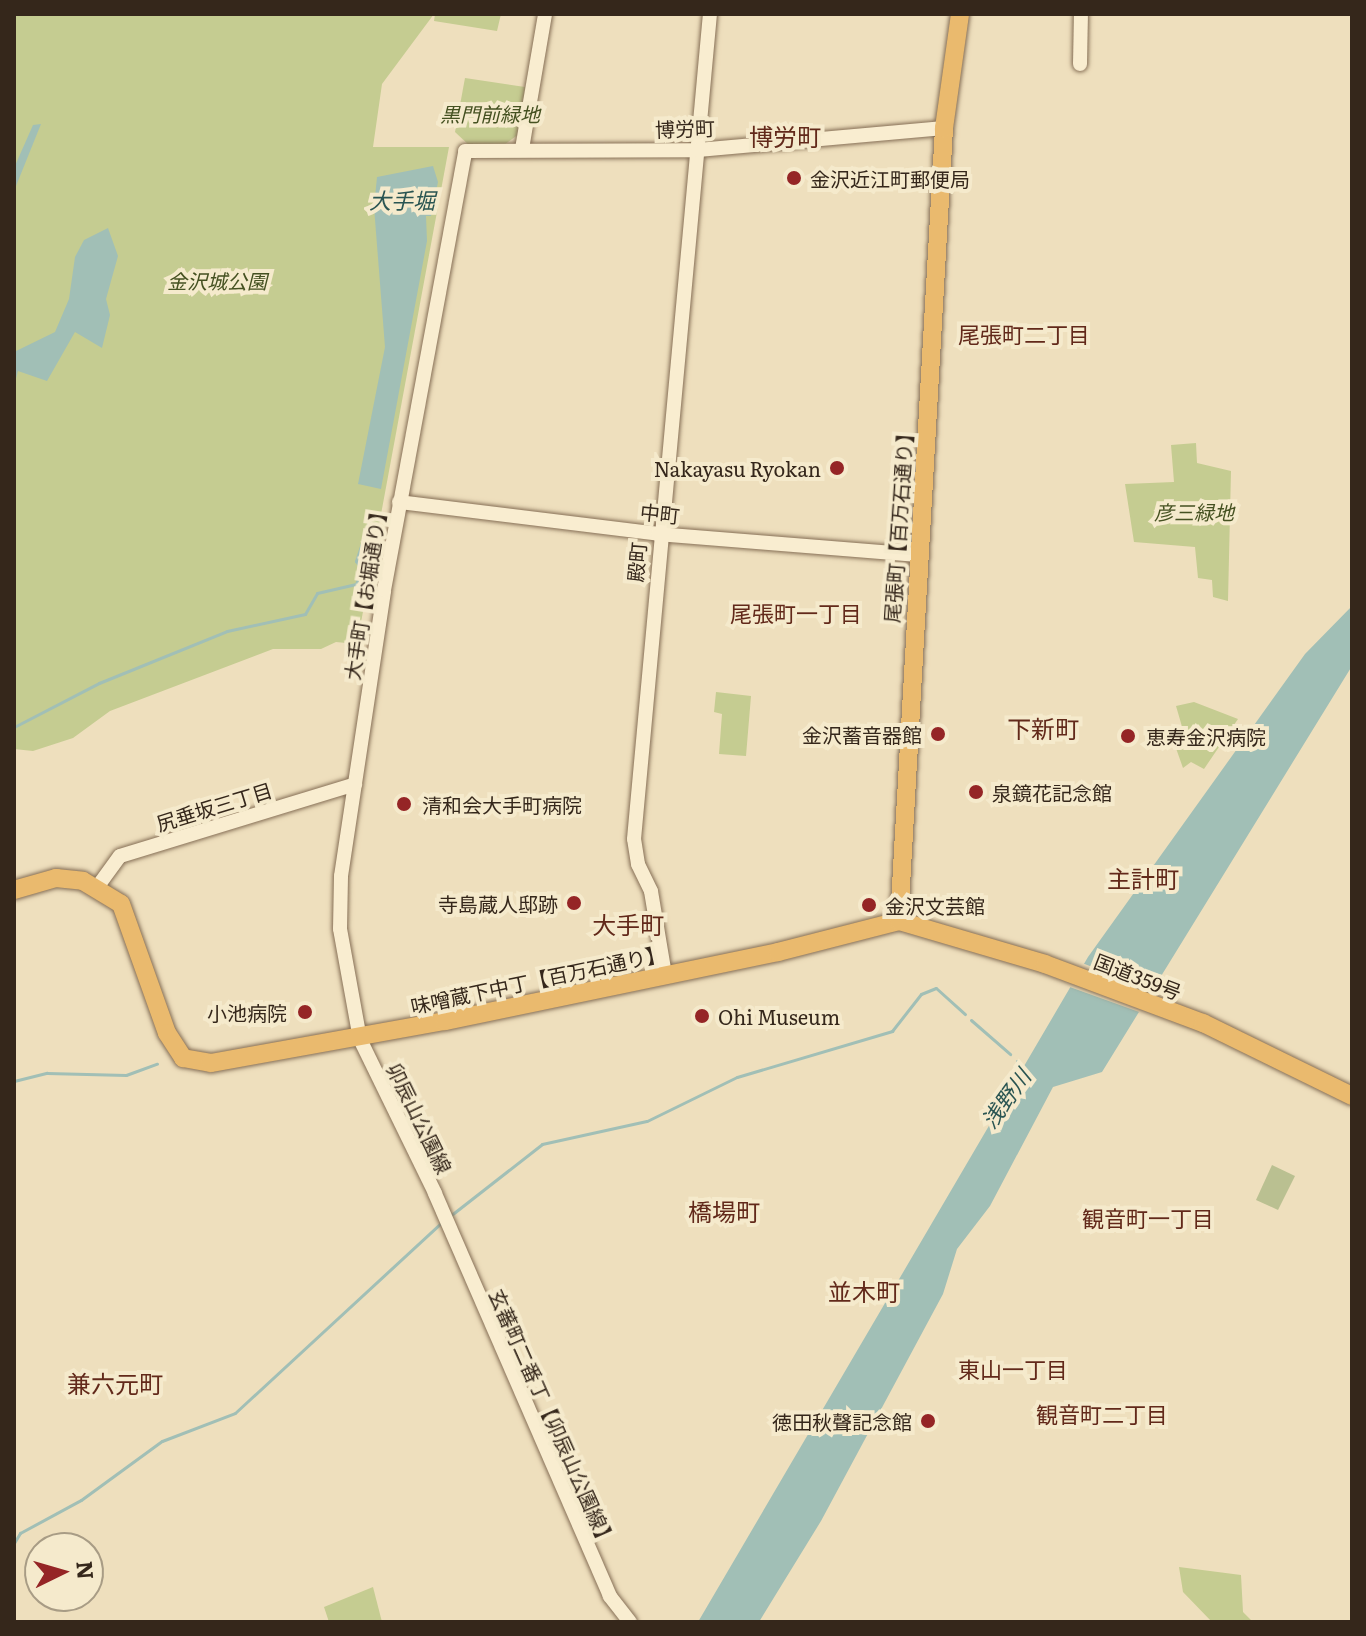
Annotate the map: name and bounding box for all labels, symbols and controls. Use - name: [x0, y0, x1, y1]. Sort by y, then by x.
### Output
- park label: 黒門前緑地: [440, 101, 540, 125]
- street label: 博労町: [655, 115, 715, 141]
- district label: 博労町: [749, 122, 821, 150]
- place label: 金沢近江町郵便局: [810, 166, 970, 190]
- marker: 金沢近江町郵便局: [785, 169, 803, 187]
- water label: 大手堀: [369, 187, 435, 213]
- park label: 金沢城公園: [167, 268, 267, 292]
- district label: 尾張町二丁目: [958, 321, 1090, 347]
- street label: 尾張町【百万石通り】: [879, 422, 917, 624]
- place label: Nakayasu Ryokan: [654, 456, 821, 480]
- marker: Nakayasu Ryokan: [828, 459, 846, 477]
- street label: 中町: [639, 499, 681, 527]
- park label: 彦三緑地: [1154, 499, 1234, 523]
- street label: 大手町【お堀通り】: [339, 500, 391, 682]
- street label: 殿町: [622, 541, 650, 583]
- district label: 尾張町一丁目: [730, 600, 862, 626]
- district label: 下新町: [1007, 714, 1079, 742]
- place label: 金沢蓄音器館: [802, 722, 922, 746]
- place label: 恵寿金沢病院: [1146, 724, 1266, 748]
- marker: 金沢蓄音器館: [929, 725, 947, 743]
- marker: 恵寿金沢病院: [1117, 725, 1139, 747]
- street label: 尻垂坂三丁目: [153, 777, 275, 835]
- place label: 泉鏡花記念館: [992, 780, 1112, 804]
- marker: 泉鏡花記念館: [967, 783, 985, 801]
- place label: 清和会大手町病院: [422, 792, 582, 816]
- marker: 清和会大手町病院: [393, 793, 415, 815]
- district label: 主計町: [1107, 864, 1179, 892]
- place label: 寺島蔵人邸跡: [438, 891, 558, 915]
- place label: 金沢文芸館: [885, 893, 985, 917]
- marker: 寺島蔵人邸跡: [565, 894, 583, 912]
- marker: 金沢文芸館: [860, 896, 878, 914]
- district label: 大手町: [592, 910, 664, 938]
- street label: 味噌蔵下中丁【百万石通り】: [408, 940, 668, 1018]
- street label: 国道359号: [1091, 948, 1185, 1004]
- place label: 小池病院: [207, 1000, 287, 1024]
- marker: 小池病院: [294, 1001, 316, 1023]
- place label: Ohi Museum: [718, 1004, 840, 1028]
- marker: Ohi Museum: [693, 1007, 711, 1025]
- street label: 卯辰山公園線: [383, 1059, 457, 1177]
- water label: 浅野川: [975, 1064, 1035, 1132]
- district label: 橋場町: [688, 1197, 760, 1225]
- district label: 観音町一丁目: [1082, 1205, 1214, 1231]
- district label: 並木町: [828, 1277, 900, 1305]
- street label: 玄蕃町二番丁【卯辰山公園線】: [485, 1285, 621, 1551]
- district label: 東山一丁目: [958, 1356, 1068, 1382]
- district label: 兼六元町: [67, 1369, 163, 1397]
- district label: 観音町二丁目: [1036, 1401, 1168, 1427]
- place label: 徳田秋聲記念館: [772, 1409, 912, 1433]
- marker: 徳田秋聲記念館: [919, 1412, 937, 1430]
- north arrow: [24, 1532, 104, 1612]
- text: N: [69, 1559, 104, 1581]

